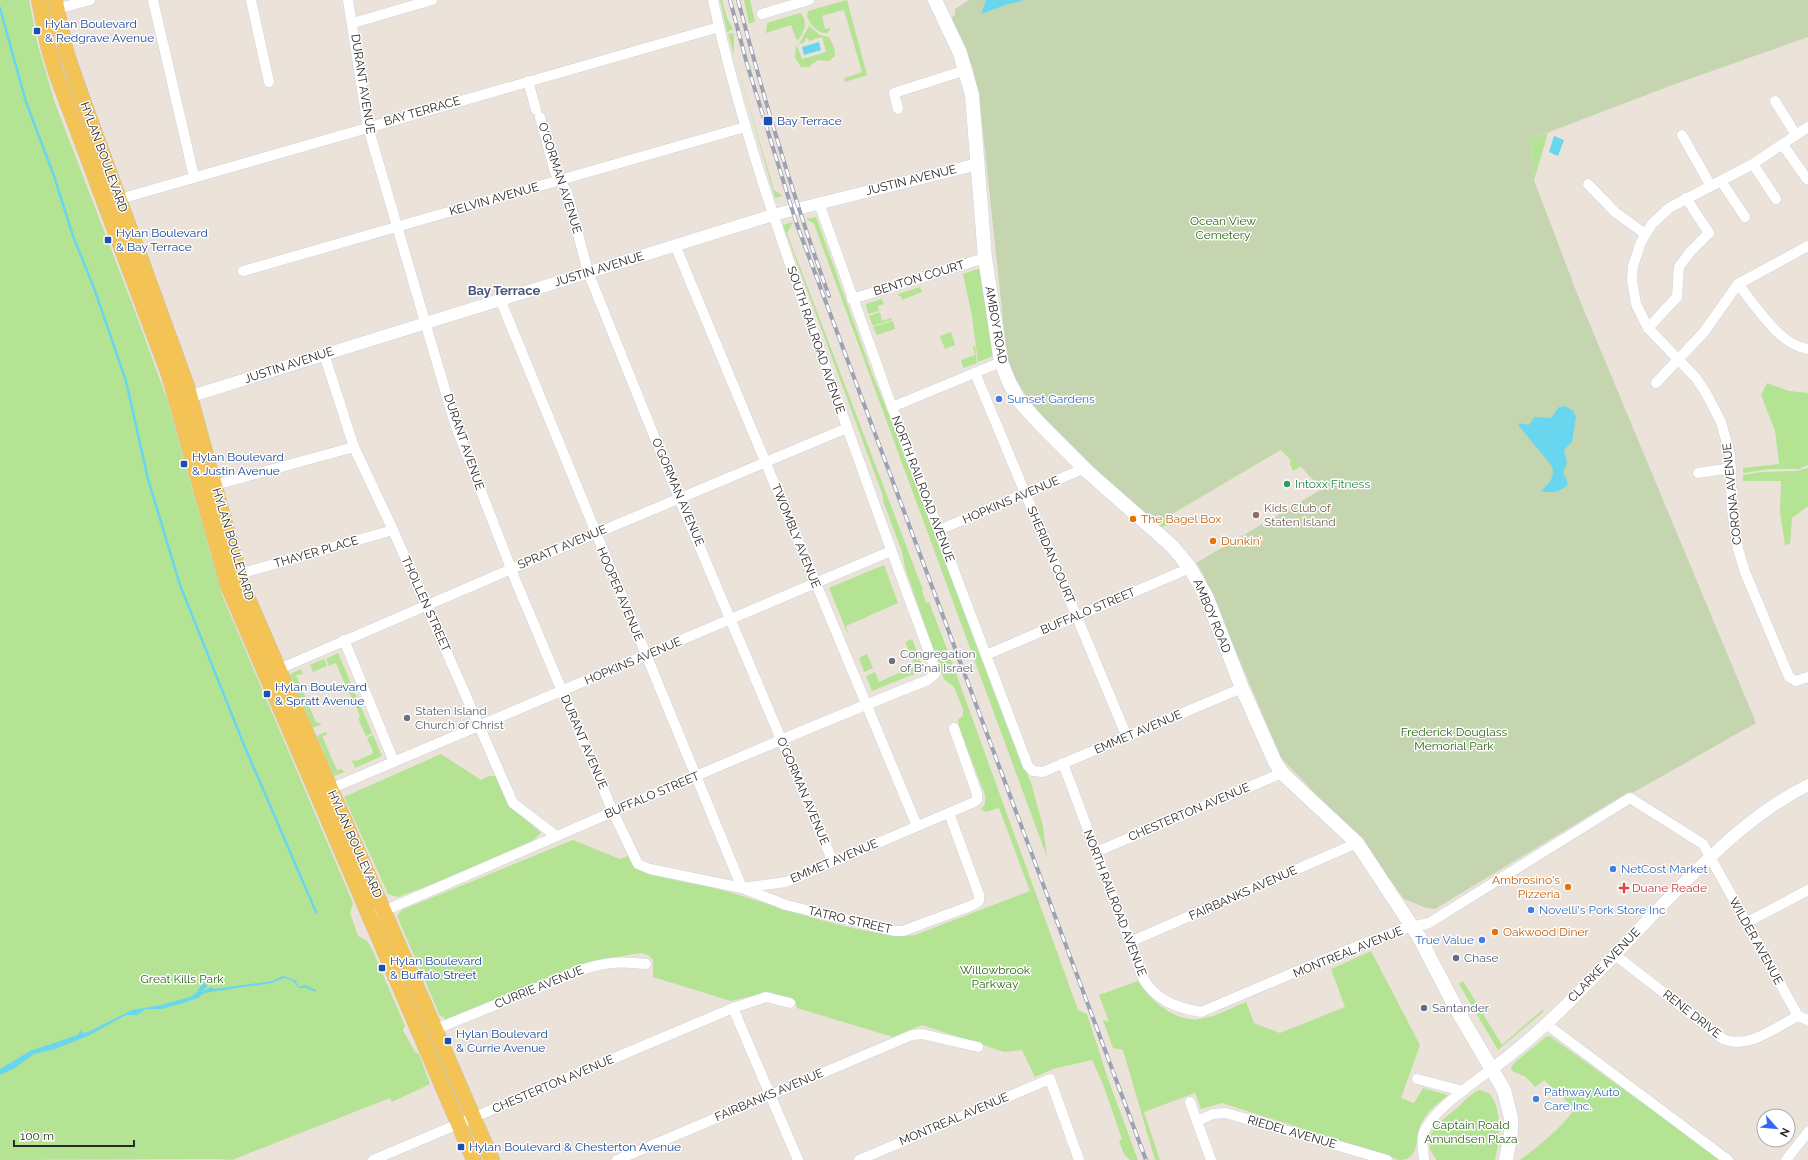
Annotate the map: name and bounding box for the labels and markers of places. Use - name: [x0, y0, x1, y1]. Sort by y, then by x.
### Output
- place label: Hylan Boulevard & Redgrave Avenue: [45, 17, 154, 45]
- marker: Hylan Boulevard & Redgrave Avenue: [32, 26, 42, 36]
- place label: Bay Terrace: [777, 114, 842, 128]
- marker: Bay Terrace: [762, 115, 774, 127]
- place label: Hylan Boulevard & Bay Terrace: [116, 226, 208, 254]
- marker: Hylan Boulevard & Bay Terrace: [103, 235, 113, 245]
- place label: Sunset Gardens: [1007, 392, 1095, 406]
- marker: Sunset Gardens: [994, 394, 1004, 404]
- place label: Hylan Boulevard & Justin Avenue: [192, 450, 284, 478]
- marker: Hylan Boulevard & Justin Avenue: [179, 459, 189, 469]
- place label: Intoxx Fitness: [1295, 477, 1370, 491]
- marker: Intoxx Fitness: [1282, 479, 1292, 489]
- place label: Kids Club of Staten Island: [1264, 501, 1336, 529]
- marker: Kids Club of Staten Island: [1251, 510, 1261, 520]
- place label: The Bagel Box: [1141, 512, 1221, 526]
- marker: The Bagel Box: [1128, 514, 1138, 524]
- place label: Dunkin': [1221, 534, 1262, 548]
- marker: Dunkin': [1208, 536, 1218, 546]
- place label: Congregation of B'nai Israel: [900, 647, 976, 675]
- marker: Congregation of B'nai Israel: [887, 656, 897, 666]
- place label: Hylan Boulevard & Spratt Avenue: [275, 680, 367, 708]
- marker: Hylan Boulevard & Spratt Avenue: [262, 689, 272, 699]
- place label: Staten Island Church of Christ: [415, 704, 504, 732]
- marker: Staten Island Church of Christ: [402, 713, 412, 723]
- place label: NetCost Market: [1621, 862, 1708, 876]
- marker: NetCost Market: [1608, 864, 1618, 874]
- place label: Ambrosino's Pizzeria: [1492, 873, 1560, 901]
- place label: Duane Reade: [1632, 881, 1707, 895]
- marker: Ambrosino's Pizzeria: [1563, 882, 1573, 892]
- marker: Duane Reade: [1619, 883, 1629, 893]
- place label: Novelli's Pork Store Inc: [1539, 903, 1666, 917]
- marker: Novelli's Pork Store Inc: [1526, 905, 1536, 915]
- place label: Oakwood Diner: [1503, 925, 1589, 939]
- marker: Oakwood Diner: [1490, 927, 1500, 937]
- place label: True Value: [1415, 933, 1474, 947]
- marker: True Value: [1477, 935, 1487, 945]
- place label: Chase: [1464, 951, 1499, 965]
- marker: Chase: [1451, 953, 1461, 963]
- place label: Hylan Boulevard & Buffalo Street: [390, 954, 482, 982]
- marker: Hylan Boulevard & Buffalo Street: [377, 963, 387, 973]
- place label: Santander: [1432, 1001, 1490, 1015]
- marker: Santander: [1419, 1003, 1429, 1013]
- place label: Hylan Boulevard & Currie Avenue: [456, 1027, 548, 1055]
- marker: Hylan Boulevard & Currie Avenue: [443, 1036, 453, 1046]
- place label: Pathway Auto Care Inc.: [1544, 1085, 1620, 1113]
- marker: Pathway Auto Care Inc.: [1531, 1094, 1541, 1104]
- place label: Hylan Boulevard & Chesterton Avenue: [469, 1140, 681, 1154]
- marker: Hylan Boulevard & Chesterton Avenue: [456, 1142, 466, 1152]

